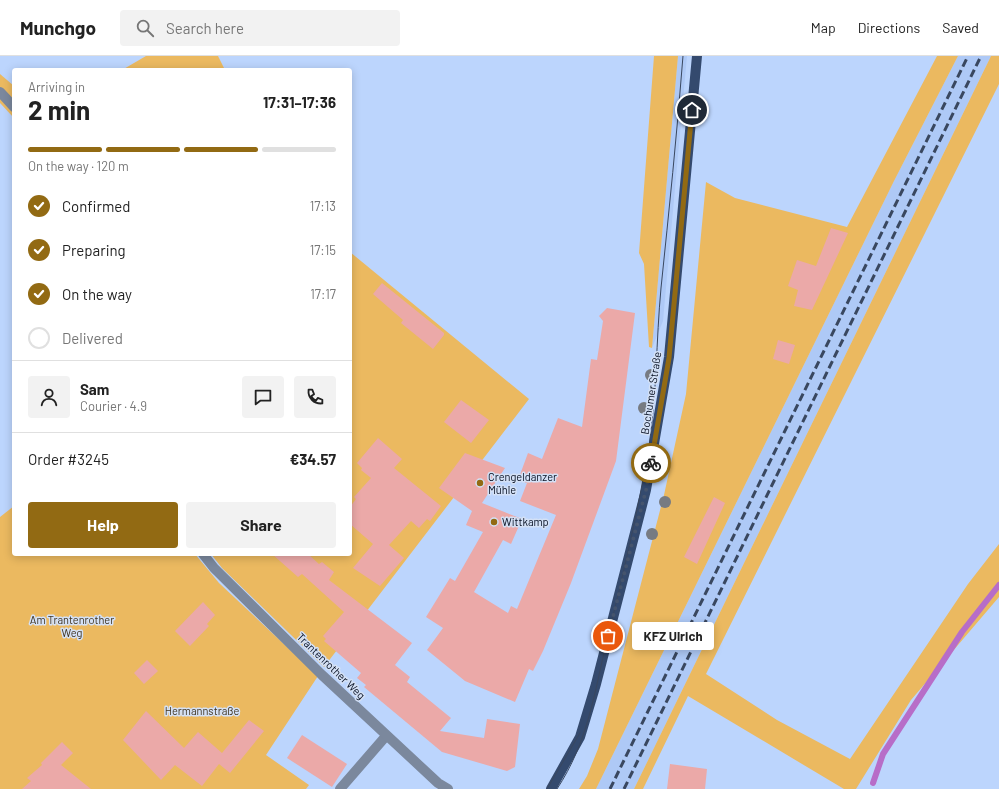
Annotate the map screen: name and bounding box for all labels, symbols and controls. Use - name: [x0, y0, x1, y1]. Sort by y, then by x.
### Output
- search box: [120, 10, 400, 46]
- text: Munchgo: [20, 16, 96, 39]
- icon: search: [134, 17, 156, 39]
- text: Search here: [166, 19, 244, 37]
- text: Map: [811, 19, 836, 36]
- text: Directions: [858, 19, 920, 36]
- text: Saved: [942, 19, 979, 36]
- text: Arriving in: [28, 79, 85, 95]
- text: 17:31–17:36: [263, 93, 336, 111]
- pin: [675, 93, 709, 127]
- text: 2 min: [28, 94, 90, 125]
- icon: home: [681, 99, 703, 121]
- text: On the way · 120 m: [28, 158, 129, 174]
- icon: check: [28, 195, 50, 217]
- text: Confirmed: [62, 197, 130, 215]
- text: 17:13: [310, 198, 336, 214]
- icon: check: [28, 239, 50, 261]
- text: Preparing: [62, 241, 126, 259]
- text: 17:15: [310, 242, 336, 258]
- icon: check: [28, 283, 50, 305]
- text: On the way: [62, 285, 132, 303]
- text: 17:17: [310, 286, 336, 302]
- text: Delivered: [62, 329, 123, 347]
- street label: Bochumer Straße: [638, 351, 663, 435]
- button: person: [28, 376, 70, 418]
- button: chat: [242, 376, 284, 418]
- button: phone: [294, 376, 336, 418]
- text: Sam: [80, 380, 109, 398]
- text: Courier · 4.9: [80, 398, 147, 414]
- courier: [631, 443, 671, 483]
- text: Order #3245: [28, 450, 109, 468]
- text: €34.57: [290, 450, 336, 468]
- icon: bike: [640, 452, 662, 474]
- place label: Crengeldanzer Mühle: [488, 470, 557, 496]
- marker: Crengeldanzer Mühle: [475, 478, 485, 488]
- button: Help: [28, 502, 178, 548]
- button: Share: [186, 502, 336, 548]
- place label: Wittkamp: [502, 515, 549, 528]
- marker: Wittkamp: [489, 517, 499, 527]
- park label: Am Trantenrother Weg: [30, 613, 114, 639]
- pin: [591, 619, 625, 653]
- callout: KFZ Ulrich: [632, 622, 714, 650]
- icon: bag: [597, 625, 619, 647]
- text: KFZ Ulrich: [644, 628, 703, 644]
- street label: Trantenrother Weg: [295, 630, 368, 701]
- park label: Hermannstraße: [165, 704, 239, 717]

